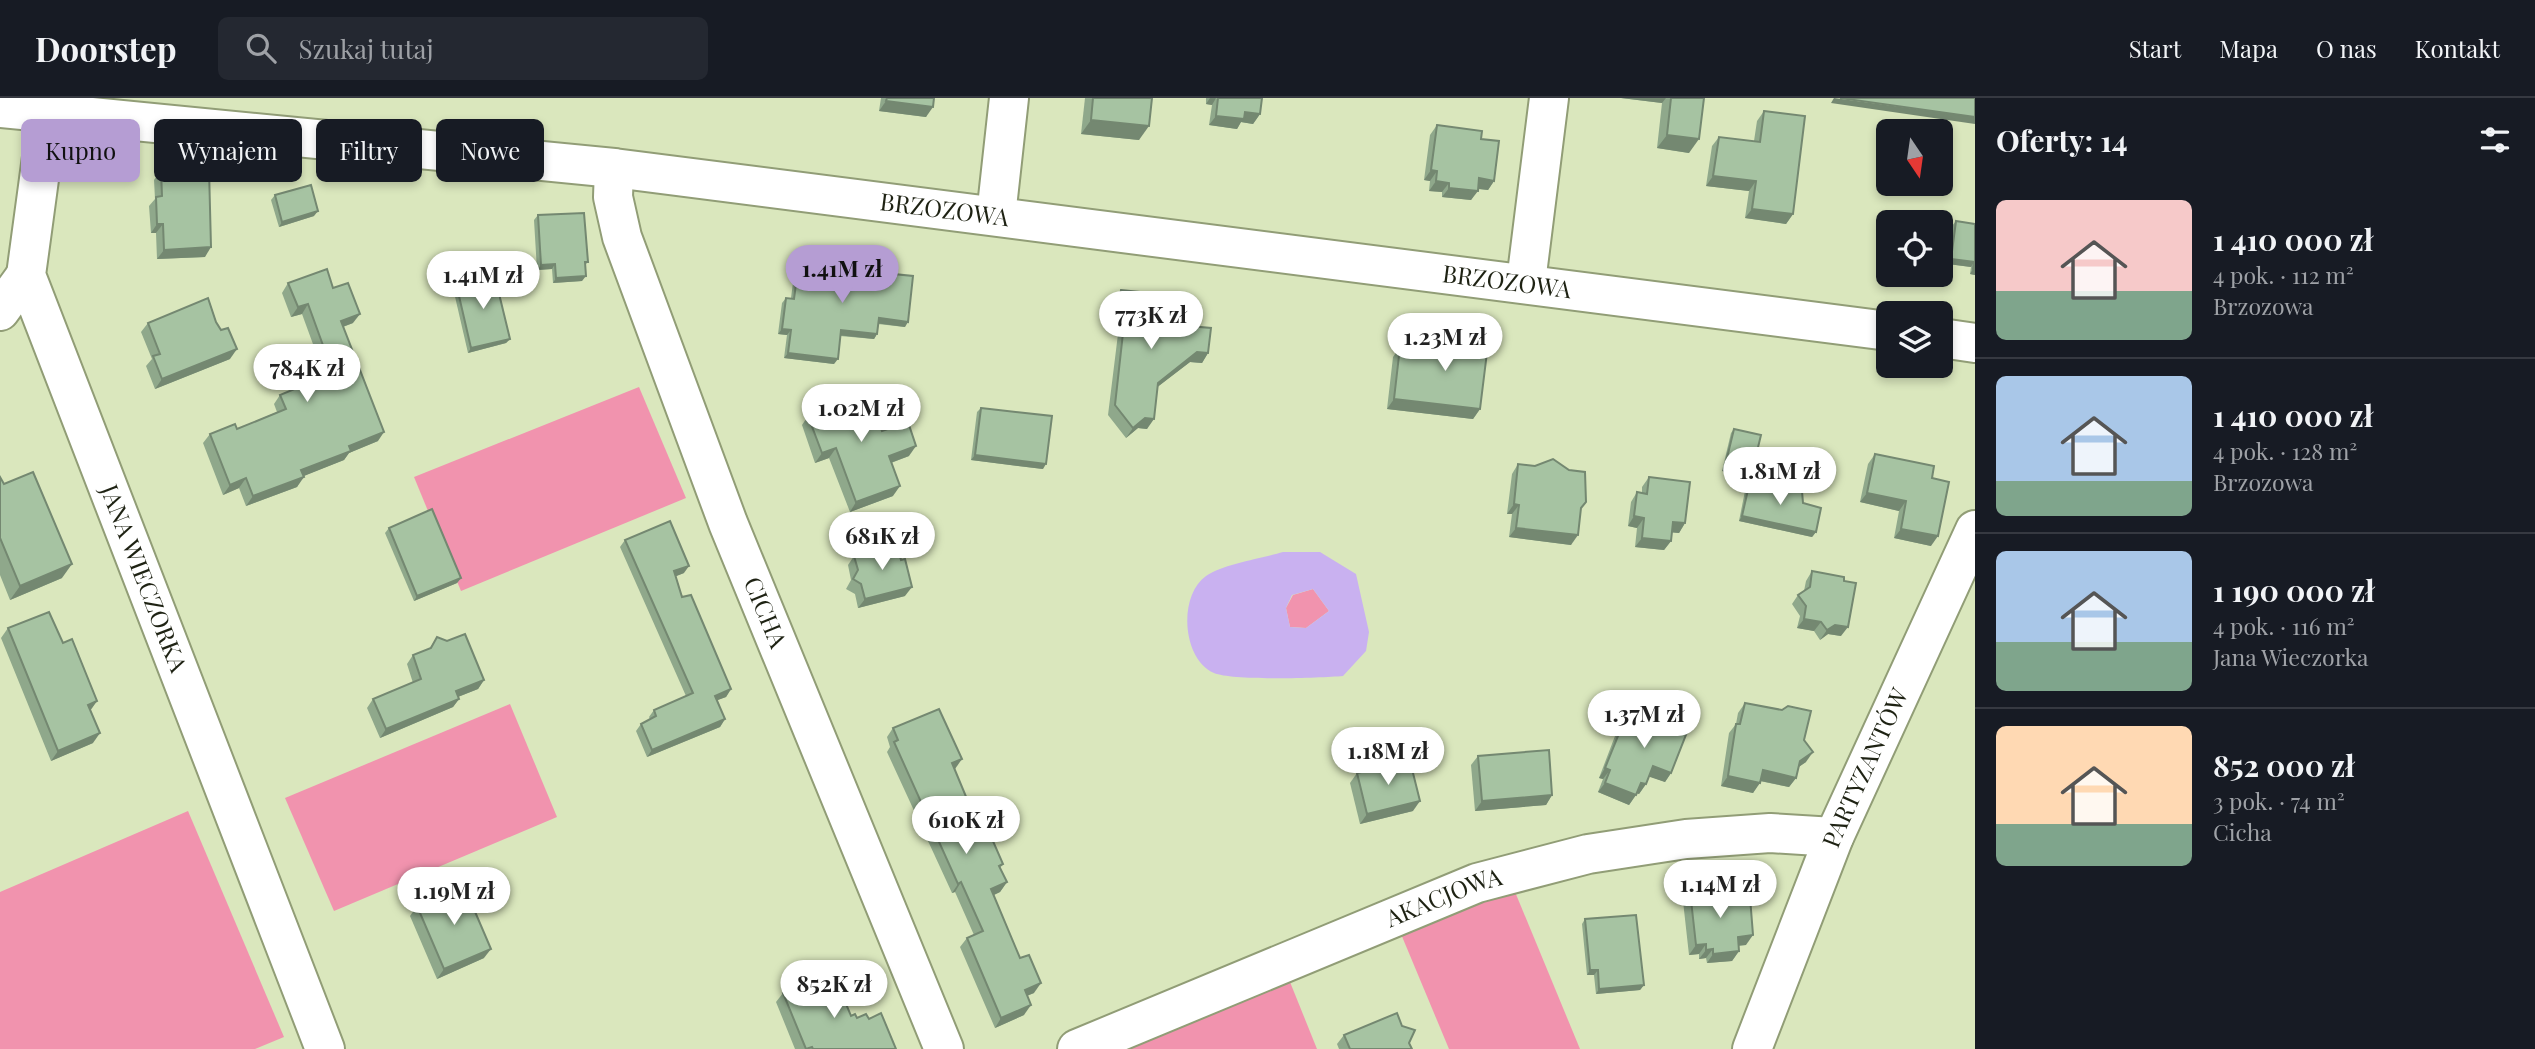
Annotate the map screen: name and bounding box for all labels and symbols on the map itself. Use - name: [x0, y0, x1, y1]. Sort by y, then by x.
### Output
- north arrow: [1876, 119, 1953, 196]
- street label: BRZOZOWA: [878, 184, 1012, 232]
- pin: 1.41M zł: [770, 246, 914, 305]
- pin: 1.41M zł: [411, 252, 555, 311]
- street label: BRZOZOWA: [1441, 256, 1574, 304]
- pin: 773K zł: [1086, 292, 1216, 351]
- pin: 1.23M zł: [1373, 314, 1517, 373]
- pin: 784K zł: [242, 344, 372, 404]
- pin: 1.02M zł: [789, 384, 933, 444]
- pin: 1.81M zł: [1708, 448, 1852, 507]
- street label: JANA WIECZORKA: [94, 478, 196, 677]
- pin: 681K zł: [817, 512, 947, 572]
- street label: CICHA: [738, 572, 796, 653]
- street label: PARTYZANTÓW: [1813, 682, 1914, 852]
- pin: 1.37M zł: [1572, 690, 1716, 750]
- pin: 1.18M zł: [1316, 728, 1460, 787]
- pin: 610K zł: [901, 796, 1031, 856]
- street label: AKACJOWA: [1379, 859, 1506, 934]
- pin: 1.14M zł: [1648, 860, 1792, 920]
- pin: 1.19M zł: [382, 868, 526, 927]
- pin: 852K zł: [769, 960, 899, 1020]

